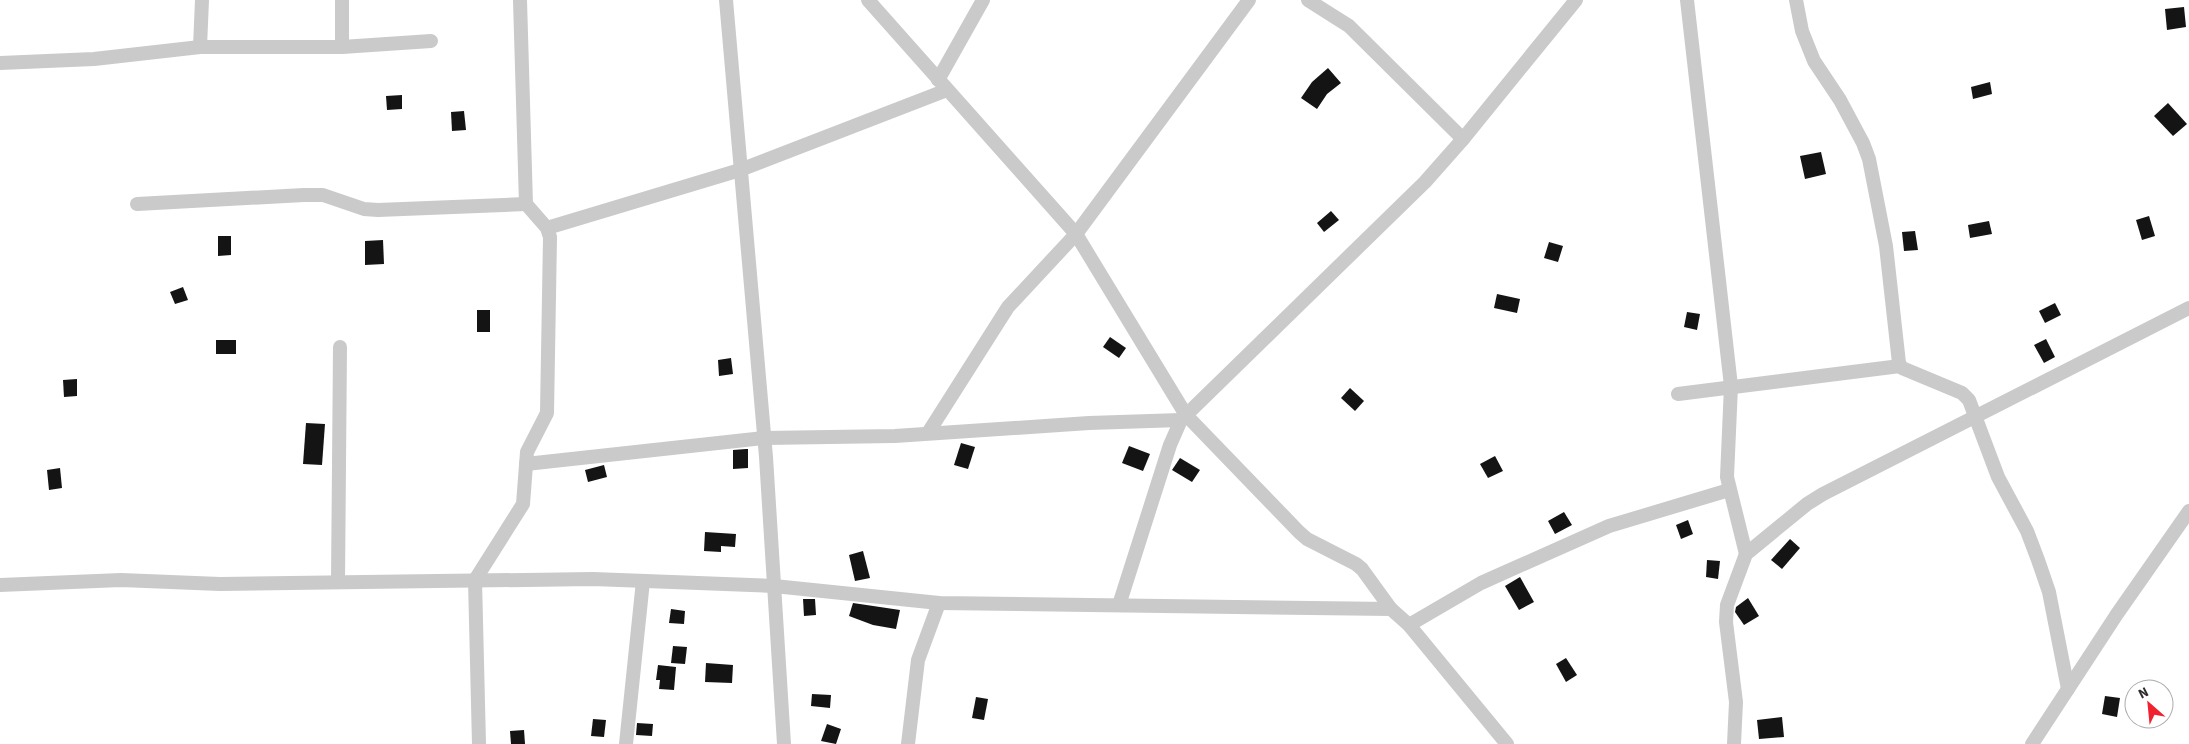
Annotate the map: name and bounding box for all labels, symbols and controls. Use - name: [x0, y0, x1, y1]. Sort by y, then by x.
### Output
- north arrow: [2124, 679, 2174, 729]
- text: N: [2135, 682, 2152, 704]

